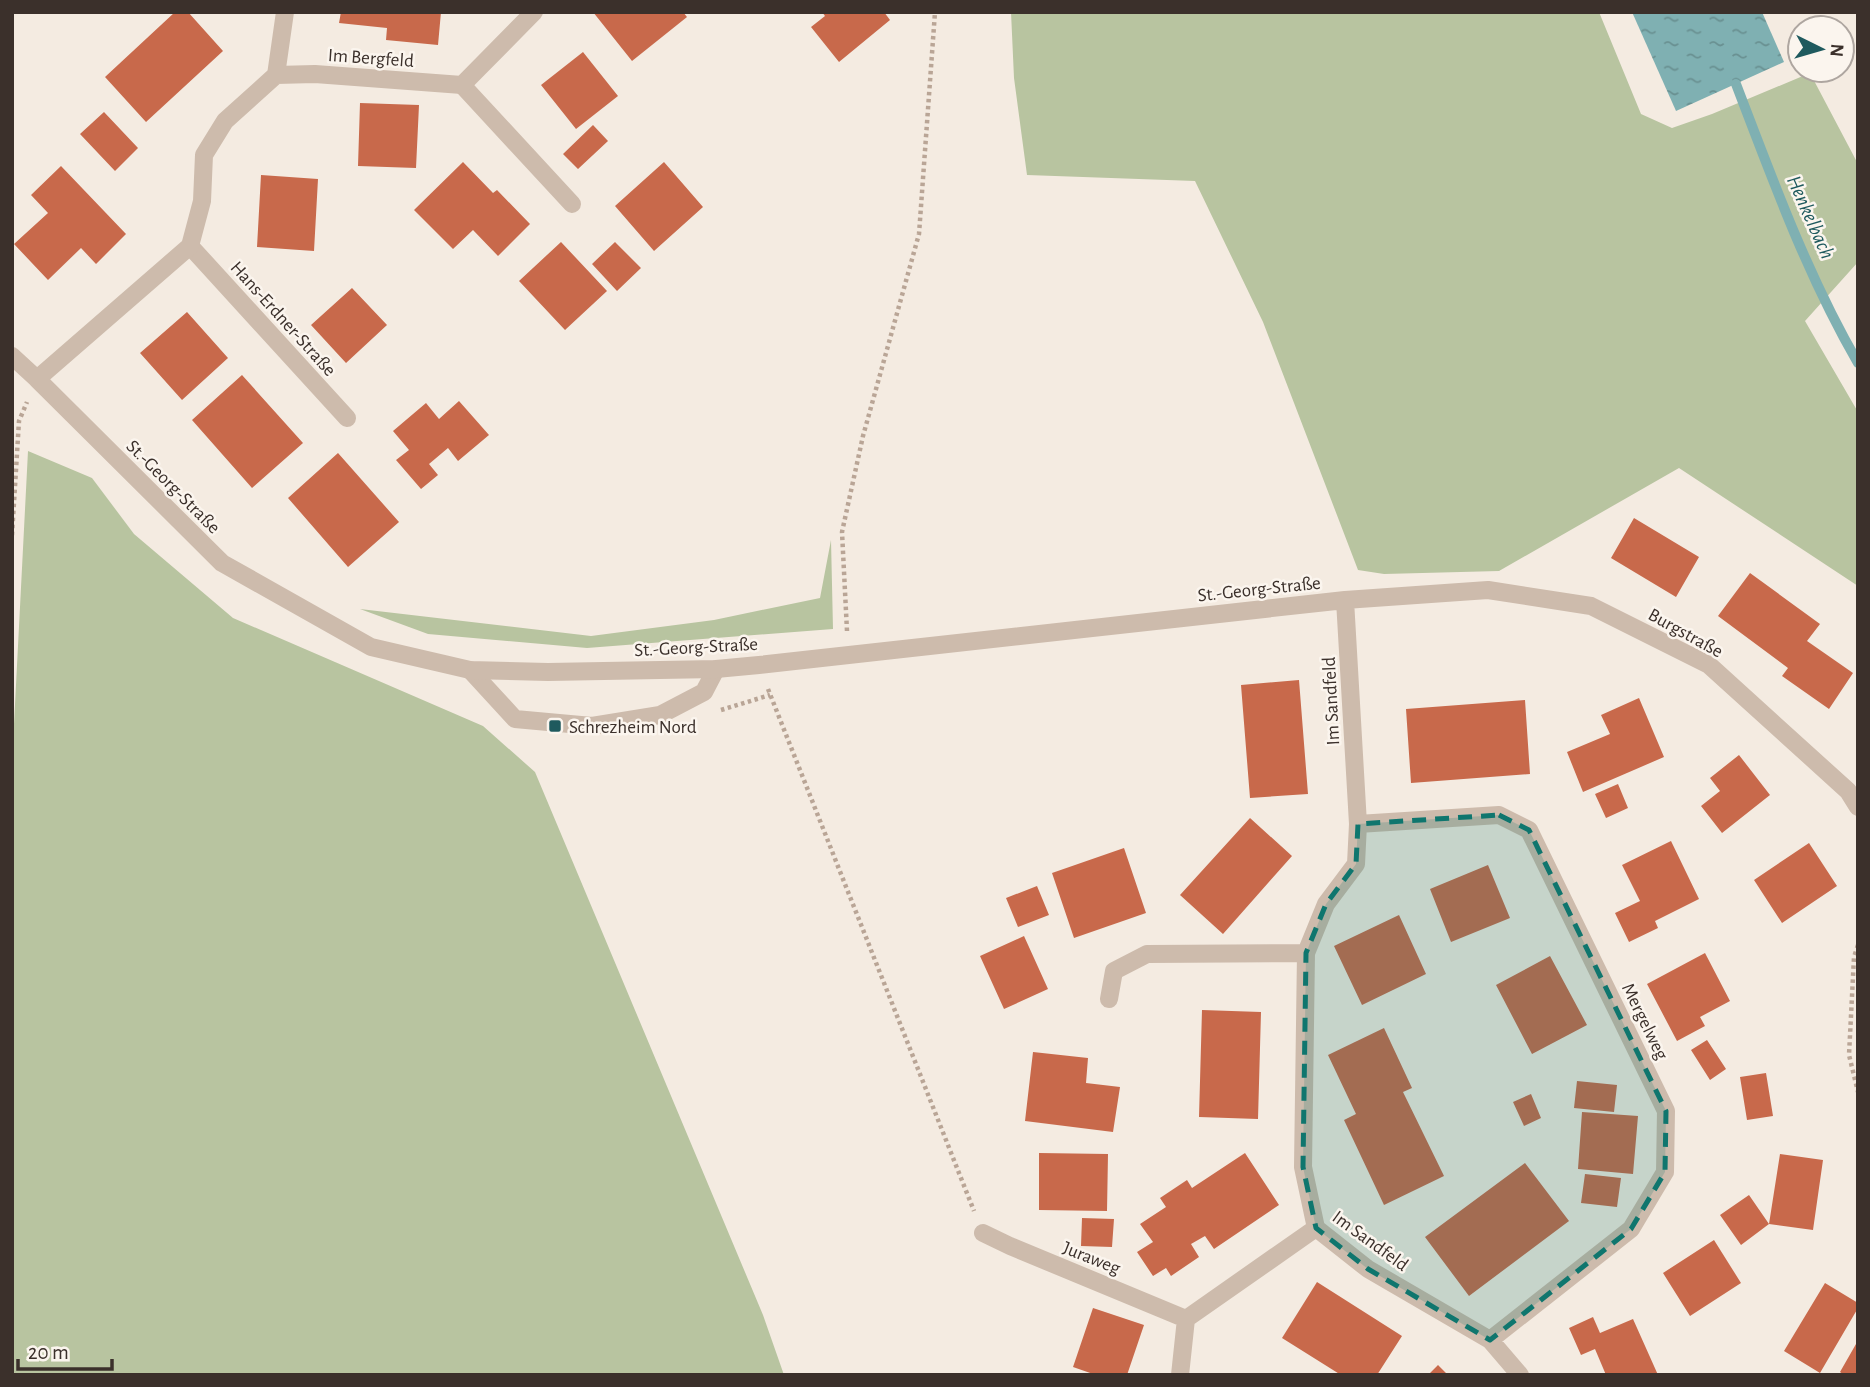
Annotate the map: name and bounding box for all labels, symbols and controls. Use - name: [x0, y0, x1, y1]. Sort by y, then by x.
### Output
- north arrow: [1786, 14, 1856, 84]
- text: N: [1826, 43, 1846, 58]
- street label: Im Bergfeld: [327, 46, 415, 71]
- water label: Henkelbach: [1783, 172, 1838, 262]
- street label: Hans-Erdner-Straße: [227, 258, 339, 380]
- street label: St.-Georg-Straße: [122, 437, 223, 538]
- street label: St.-Georg-Straße: [1197, 574, 1322, 605]
- street label: Burgstraße: [1645, 605, 1726, 662]
- street label: St.-Georg-Straße: [634, 635, 758, 660]
- street label: Im Sandfeld: [1320, 656, 1343, 746]
- marker: Schrezheim Nord: [547, 718, 563, 734]
- place label: Schrezheim Nord: [569, 718, 697, 737]
- street label: Mergelweg: [1618, 980, 1672, 1064]
- street label: Im Sandfeld: [1329, 1207, 1412, 1275]
- street label: Juraweg: [1060, 1238, 1124, 1279]
- scale bar: [18, 1328, 112, 1372]
- text: 20 m: [28, 1342, 69, 1363]

